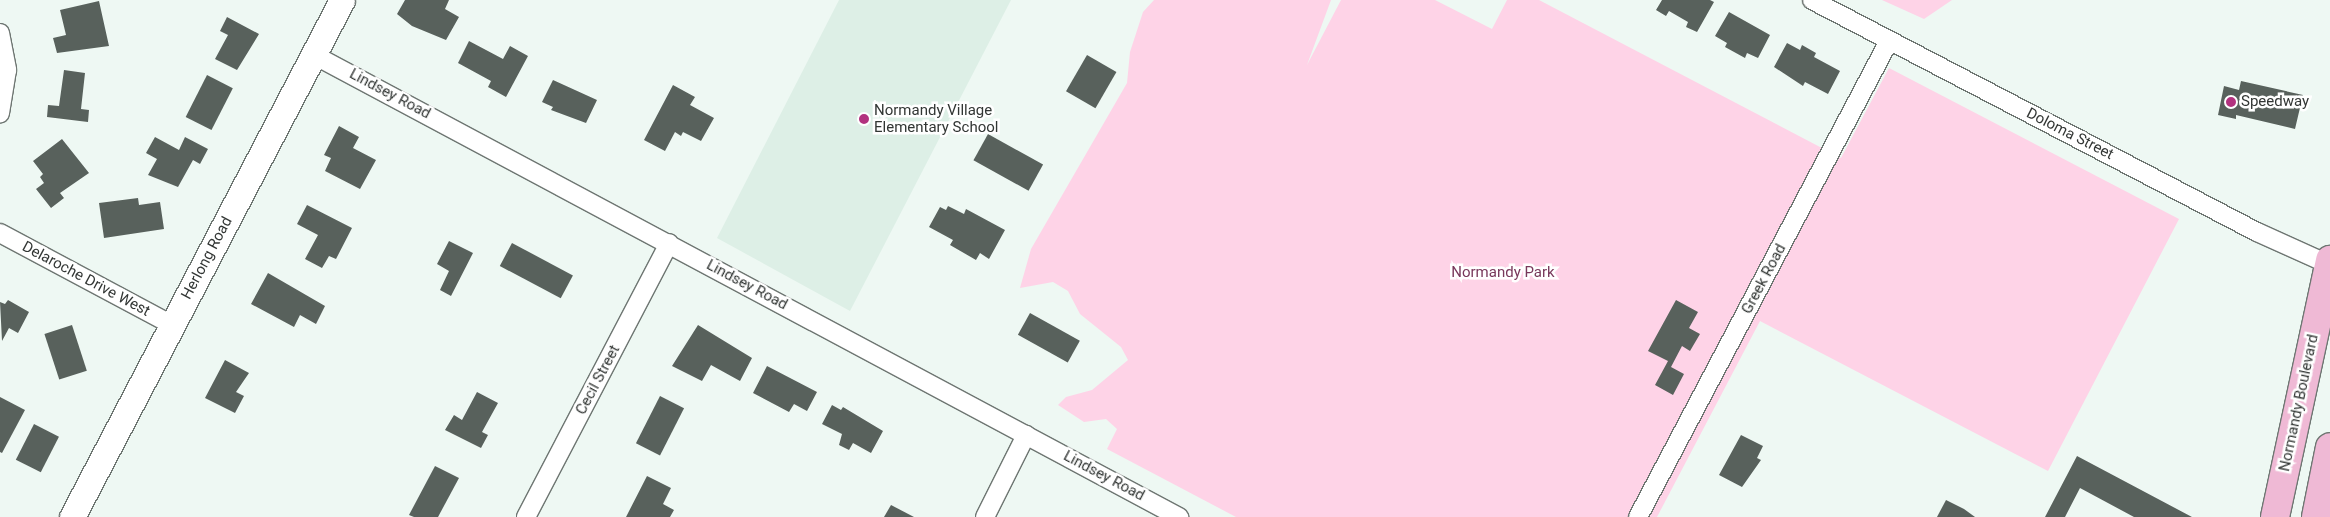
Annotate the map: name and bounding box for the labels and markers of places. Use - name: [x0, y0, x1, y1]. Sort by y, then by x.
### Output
- place label: Speedway: [2241, 93, 2309, 111]
- marker: Speedway: [2225, 96, 2237, 108]
- place label: Normandy Village Elementary School: [874, 101, 998, 136]
- marker: Normandy Village Elementary School: [858, 113, 870, 125]

